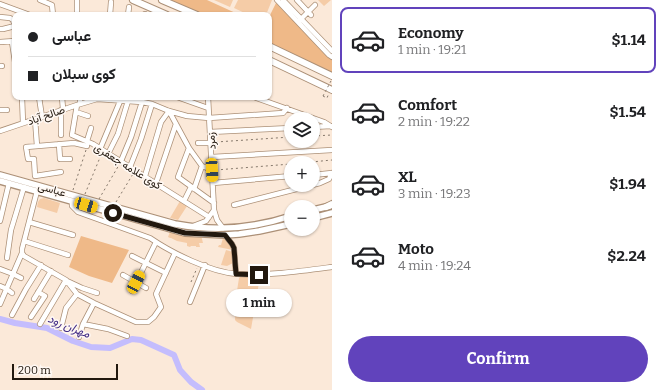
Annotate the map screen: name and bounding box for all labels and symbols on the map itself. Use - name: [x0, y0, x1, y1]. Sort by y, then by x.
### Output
- street label: صالح آباد: [26, 103, 67, 129]
- street label: زمرد: [204, 131, 219, 150]
- street label: کوی علامه جعفری: [92, 141, 164, 192]
- car: [205, 158, 219, 182]
- street label: عباسى: [36, 179, 67, 200]
- car: [73, 196, 99, 214]
- route start: [104, 204, 122, 222]
- route end: [250, 266, 268, 284]
- car: [125, 269, 147, 295]
- callout: 1 min: [226, 289, 292, 317]
- water label: مهران رود: [45, 311, 93, 342]
- scale bar: [12, 362, 118, 381]

